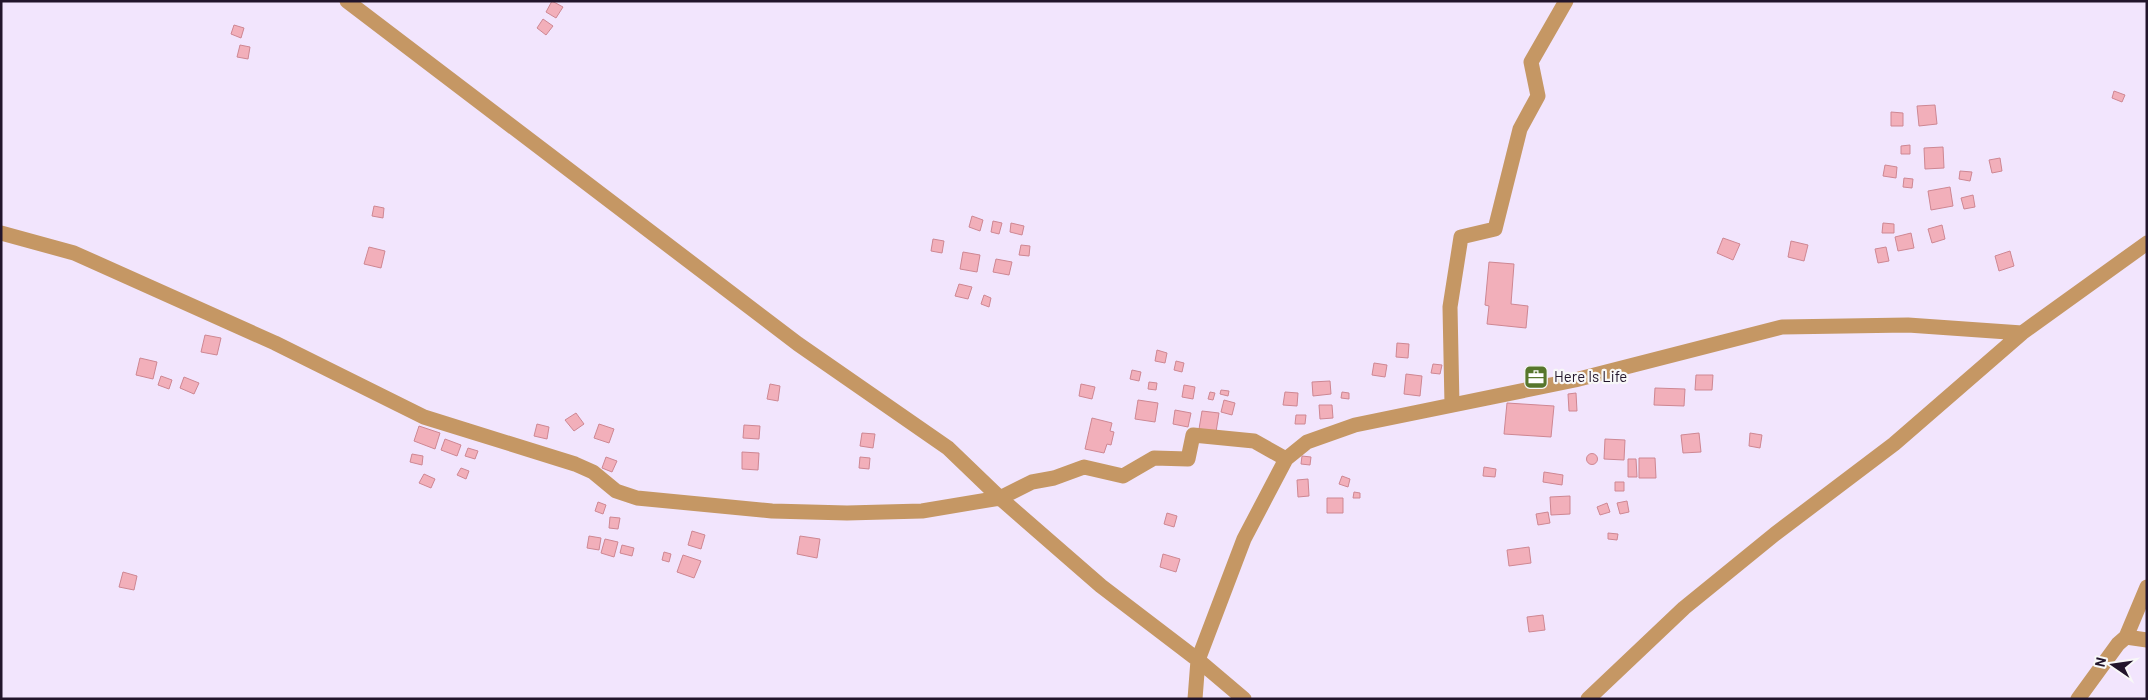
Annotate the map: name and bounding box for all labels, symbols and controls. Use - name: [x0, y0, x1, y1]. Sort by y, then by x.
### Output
- office icon: Here Is Life: [1523, 364, 1549, 390]
- place label: Here Is Life: [1554, 367, 1627, 385]
- north arrow: [2088, 640, 2138, 690]
- text: N: [2091, 656, 2109, 668]

